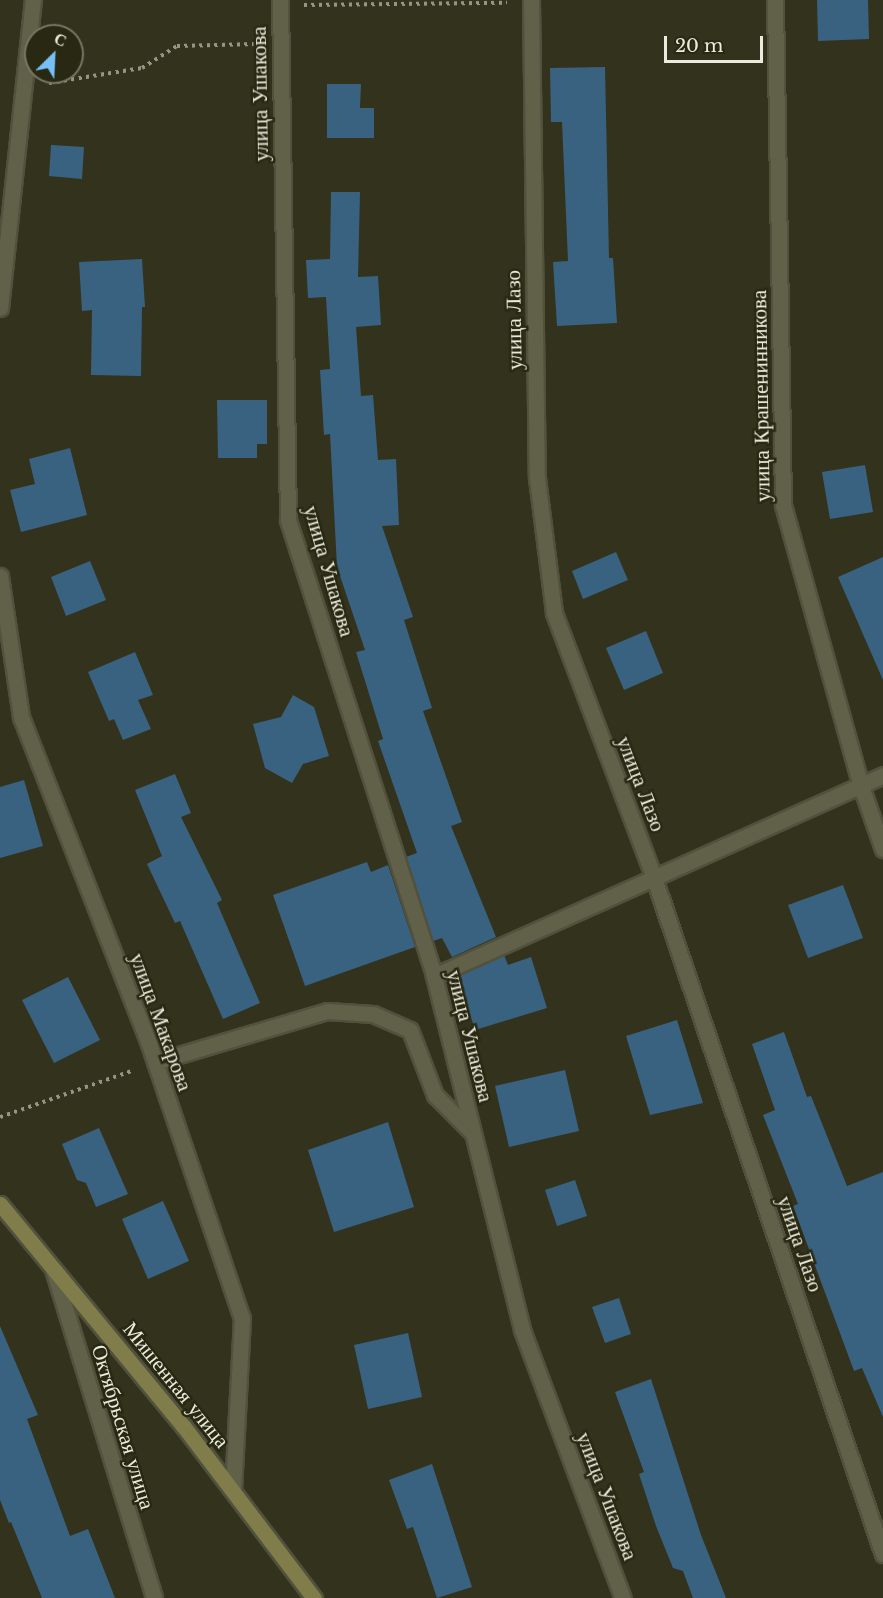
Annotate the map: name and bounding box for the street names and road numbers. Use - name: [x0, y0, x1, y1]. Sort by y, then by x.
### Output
- street label: улица Ушакова: [246, 26, 274, 162]
- street label: улица Лазо: [501, 270, 527, 370]
- street label: улица Крашенинникова: [747, 290, 775, 502]
- street label: улица Ушакова: [298, 503, 360, 639]
- street label: улица Лазо: [611, 733, 671, 835]
- street label: улица Макарова: [124, 950, 198, 1094]
- street label: улица Ушакова: [441, 967, 499, 1105]
- street label: улица Лазо: [772, 1193, 828, 1295]
- street label: Мишенная улица: [118, 1317, 234, 1453]
- street label: Октябрьская улица: [86, 1342, 160, 1512]
- street label: улица Ушакова: [571, 1428, 643, 1564]

